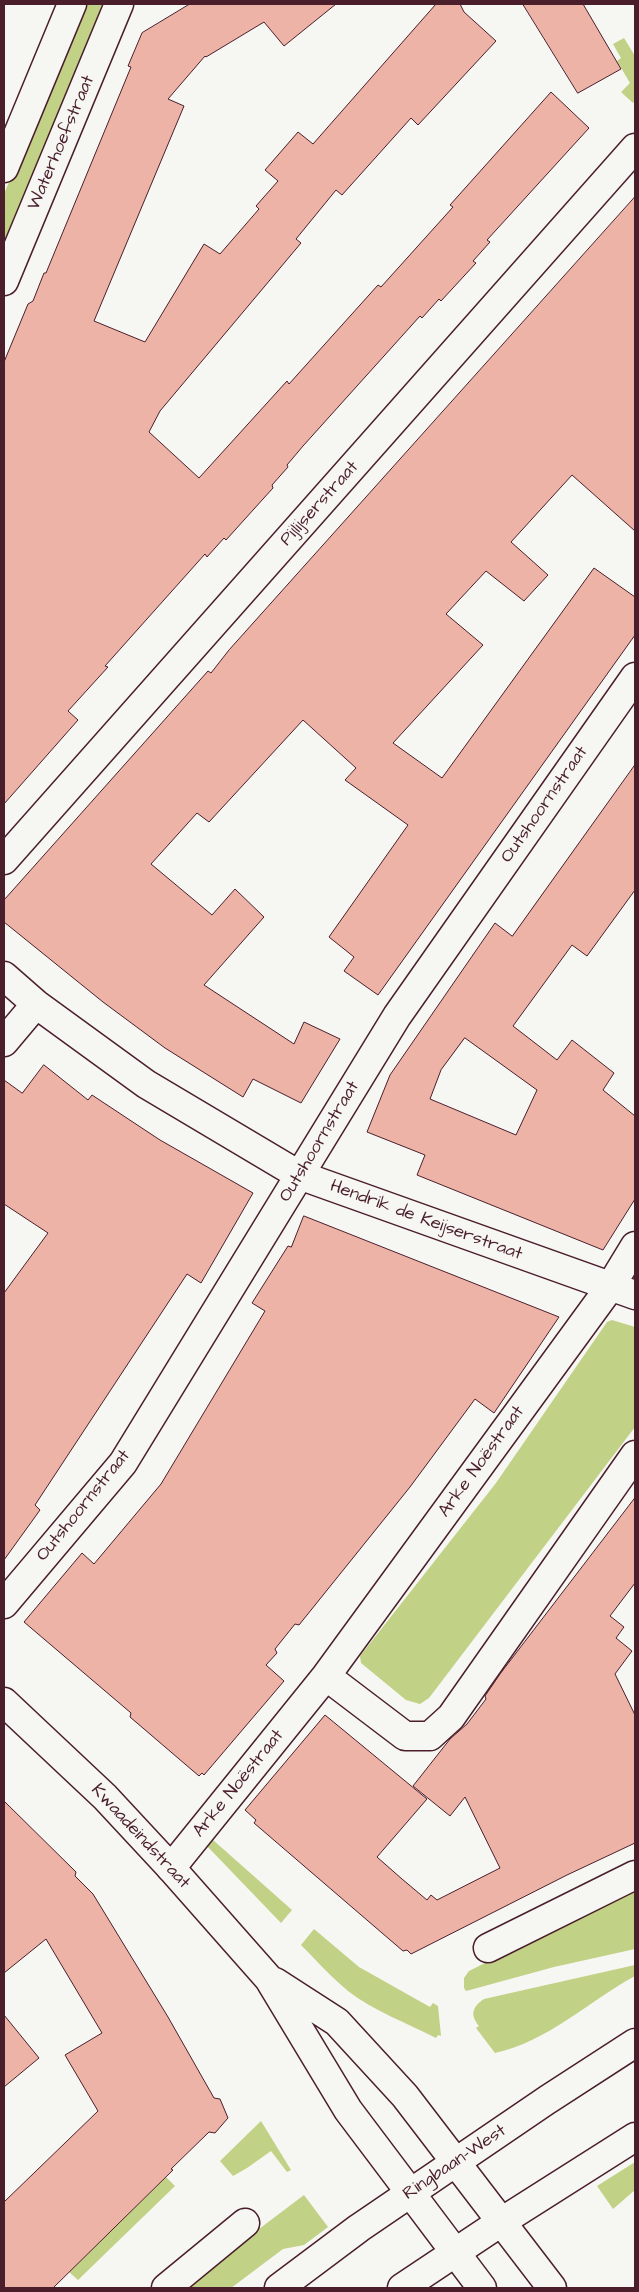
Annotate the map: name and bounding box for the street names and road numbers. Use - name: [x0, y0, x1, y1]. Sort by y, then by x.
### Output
- street label: Waterhoefstraat: [24, 72, 100, 214]
- street label: Pijlijserstraat: [276, 457, 364, 551]
- street label: Outshoornstraat: [497, 743, 593, 867]
- street label: Outshoornstraat: [275, 1078, 365, 1206]
- street label: Hendrik de Keijserstraat: [327, 1176, 525, 1266]
- street label: Arke Noëstraat: [434, 1402, 530, 1522]
- street label: Outshoornstraat: [32, 1446, 136, 1566]
- street label: Arke Noëstraat: [189, 1726, 289, 1842]
- street label: Kwaadeindstraat: [86, 1780, 194, 1894]
- street label: Ringbaan-West: [399, 2121, 511, 2205]

